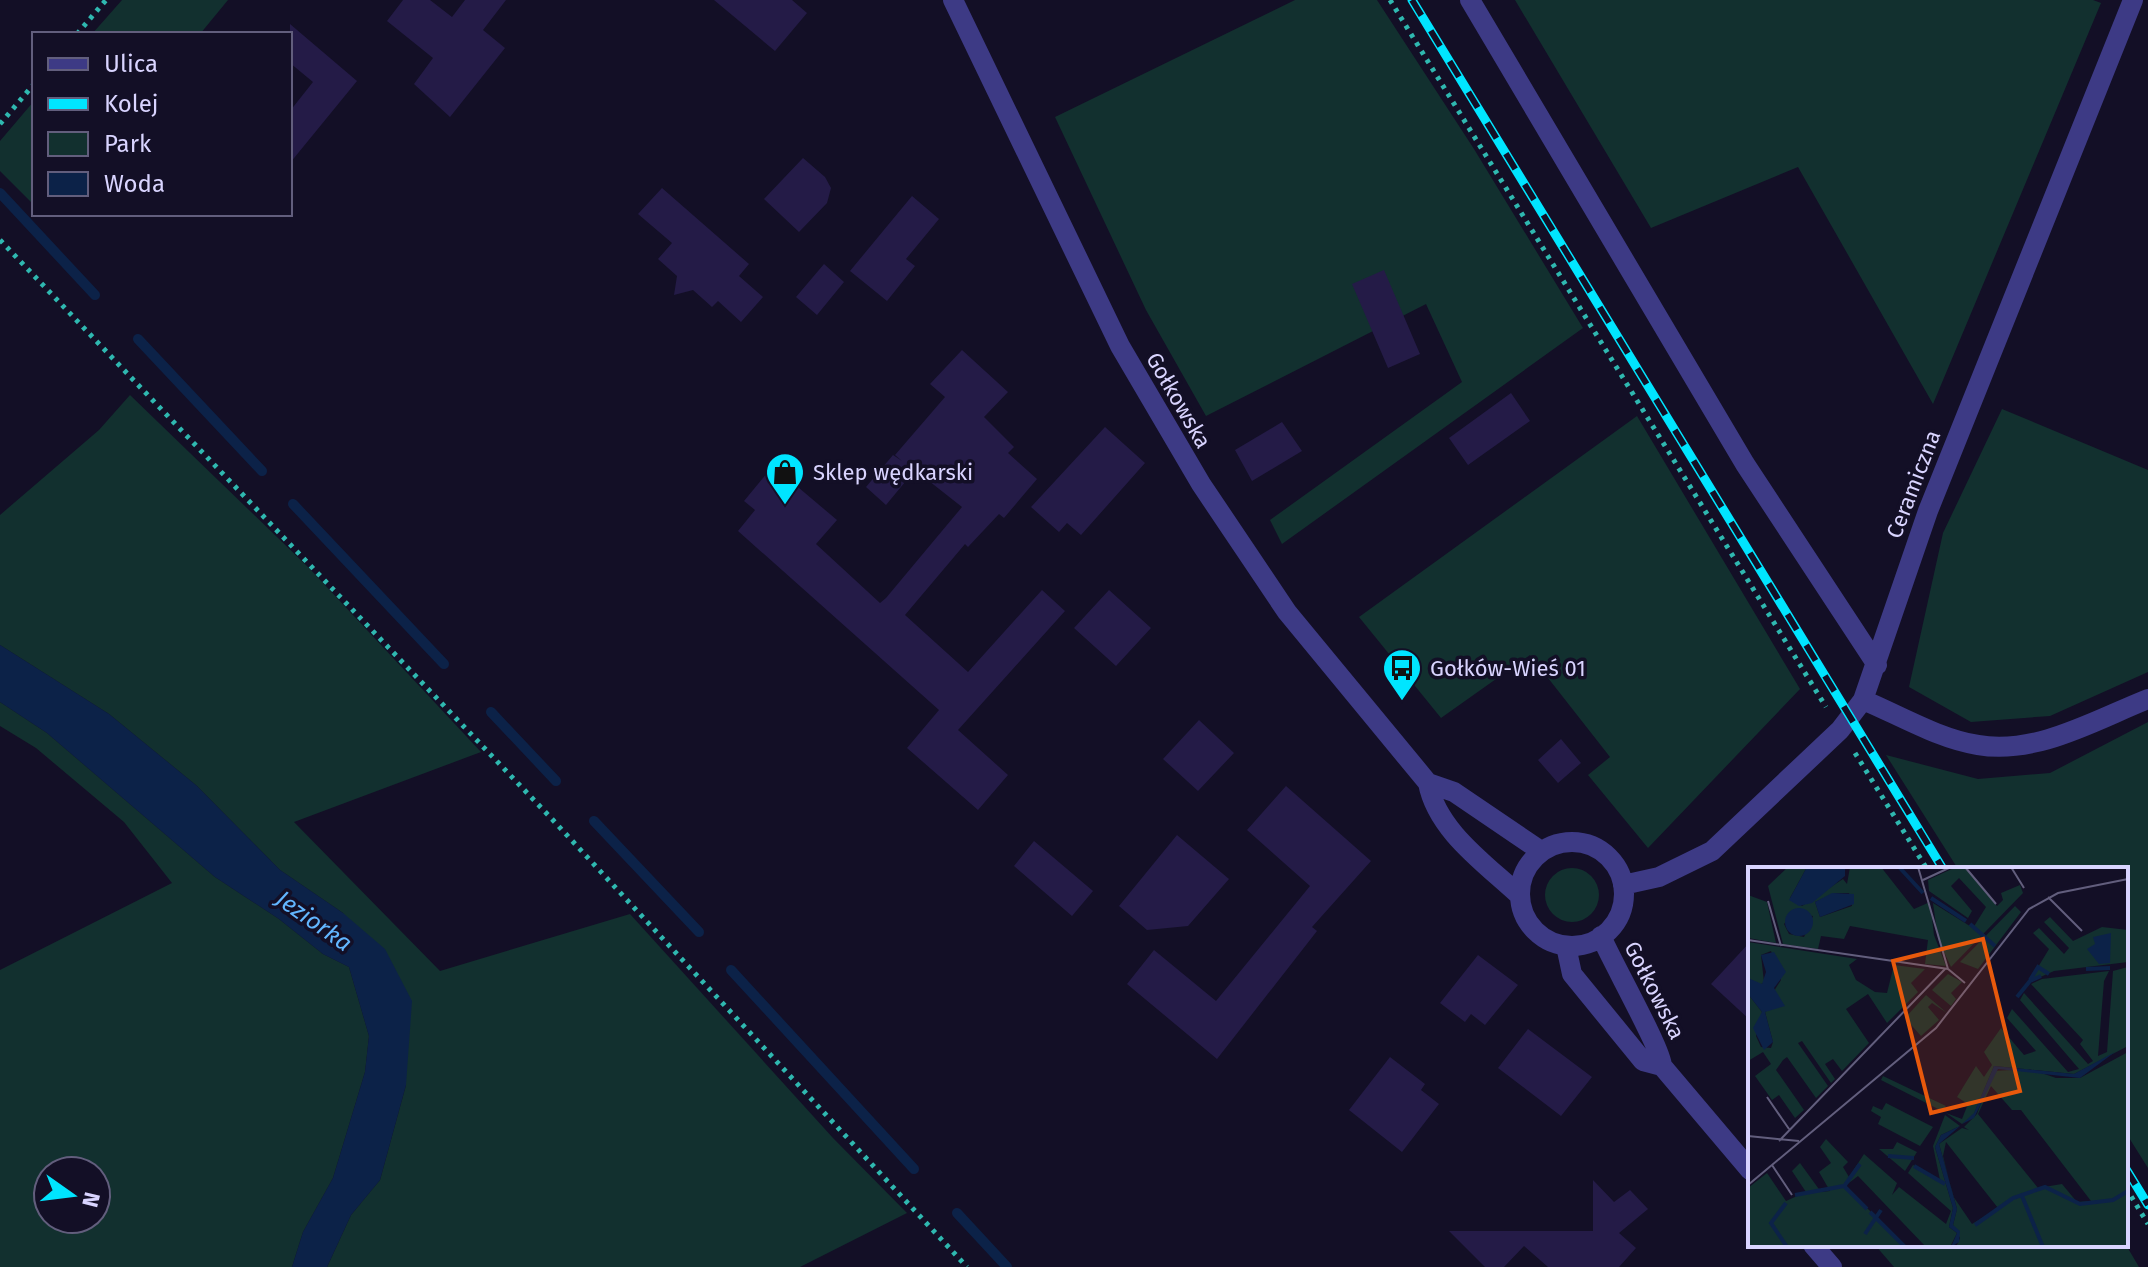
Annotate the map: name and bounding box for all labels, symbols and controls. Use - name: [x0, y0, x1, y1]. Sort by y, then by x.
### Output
- legend: [32, 32, 292, 216]
- text: Ulica: [104, 50, 158, 78]
- text: Kolej: [104, 90, 159, 118]
- text: Park: [104, 130, 152, 158]
- text: Woda: [104, 170, 165, 198]
- street label: Gołkowska: [1140, 347, 1217, 453]
- street label: Ceramiczna: [1881, 426, 1946, 542]
- shop icon: Sklep wędkarski: [764, 451, 806, 506]
- place label: Sklep wędkarski: [813, 459, 973, 486]
- bus stop icon: Gołków-Wieś 01: [1381, 647, 1423, 702]
- place label: Gołków-Wieś 01: [1430, 655, 1586, 682]
- inset map: [1748, 867, 2128, 1247]
- water label: Jeziorka: [269, 884, 357, 957]
- street label: Gołkowska: [1618, 937, 1691, 1044]
- north arrow: [32, 1155, 112, 1235]
- text: N: [76, 1189, 106, 1210]

